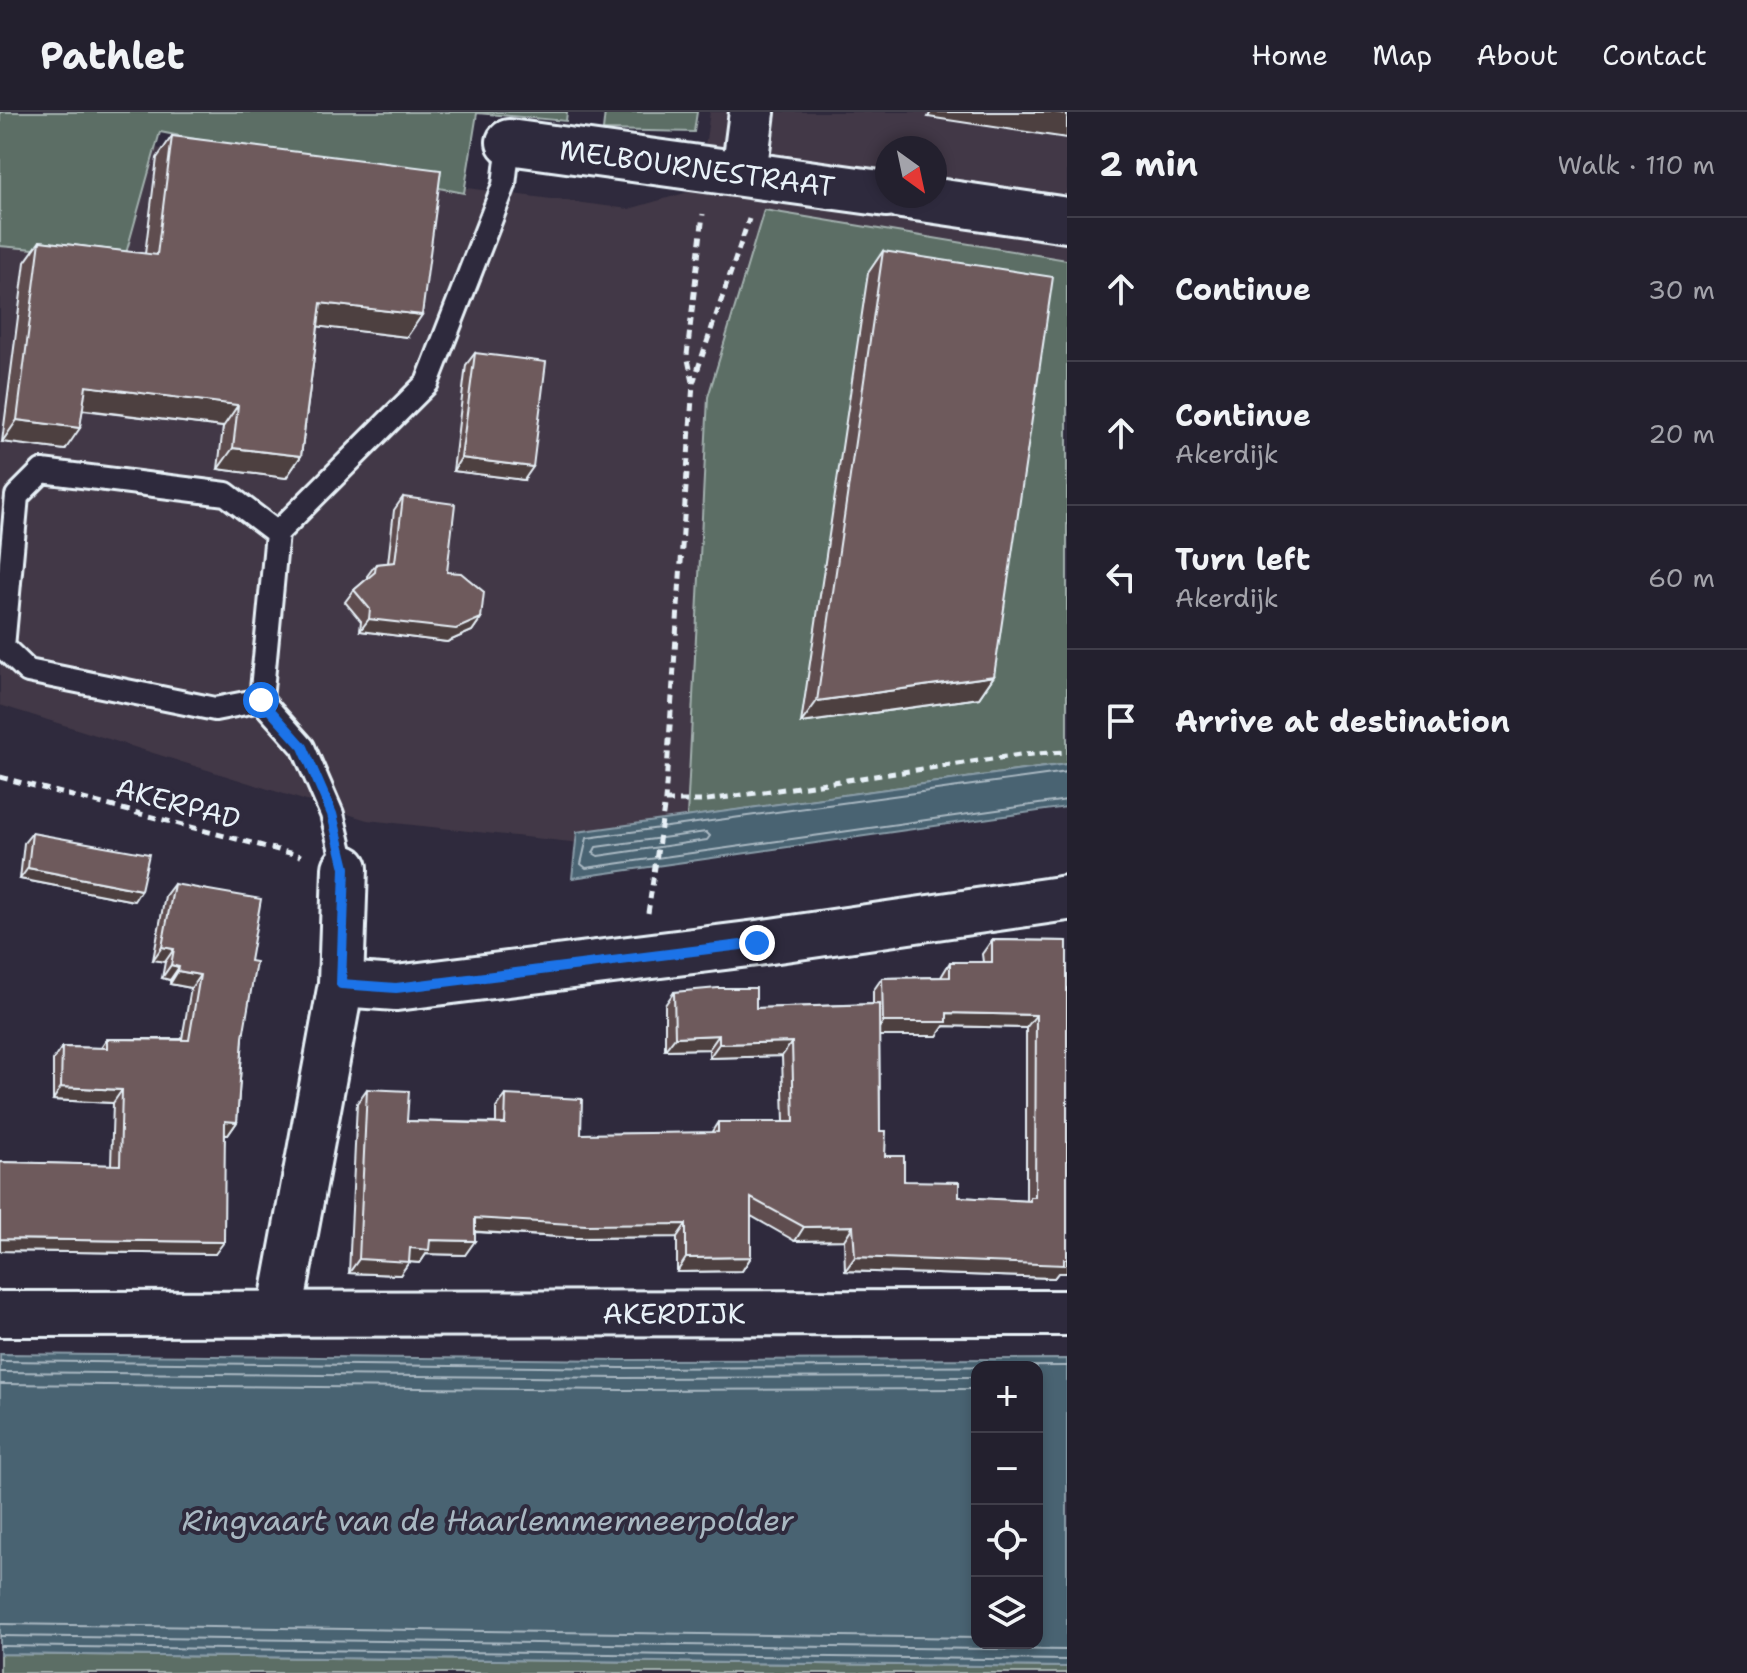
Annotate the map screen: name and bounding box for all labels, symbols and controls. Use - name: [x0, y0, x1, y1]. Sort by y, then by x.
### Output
- text: Pathlet: [40, 30, 185, 81]
- text: Home: [1251, 36, 1328, 74]
- text: Map: [1372, 36, 1432, 74]
- text: About: [1476, 36, 1558, 74]
- text: Contact: [1602, 36, 1707, 74]
- street label: MELBOURNESTRAAT: [557, 130, 837, 206]
- north arrow: [875, 136, 947, 208]
- text: 2 min: [1099, 141, 1198, 187]
- text: Walk · 110 m: [1557, 147, 1715, 182]
- icon: ahead: [1099, 267, 1143, 311]
- text: Continue: [1175, 269, 1311, 310]
- text: 30 m: [1648, 272, 1715, 307]
- text: Continue: [1175, 395, 1311, 436]
- icon: ahead: [1099, 411, 1143, 455]
- text: 20 m: [1648, 416, 1715, 451]
- text: Akerdijk: [1175, 436, 1279, 471]
- text: Turn left: [1175, 539, 1310, 580]
- icon: left: [1099, 555, 1143, 599]
- text: 60 m: [1648, 560, 1715, 595]
- text: Akerdijk: [1175, 580, 1279, 615]
- route start: [243, 682, 279, 718]
- icon: arrive: [1099, 699, 1143, 743]
- text: Arrive at destination: [1175, 701, 1510, 742]
- street label: AKERPAD: [111, 768, 245, 838]
- route end: [739, 925, 775, 961]
- street label: AKERDIJK: [602, 1294, 746, 1332]
- map controls: [971, 1361, 1043, 1649]
- button: +: [971, 1361, 1043, 1433]
- button: −: [971, 1433, 1043, 1505]
- water label: Ringvaart van de Haarlemmermeerpolder: [182, 1500, 795, 1541]
- button: locate: [971, 1505, 1043, 1577]
- button: layers: [971, 1577, 1043, 1649]

